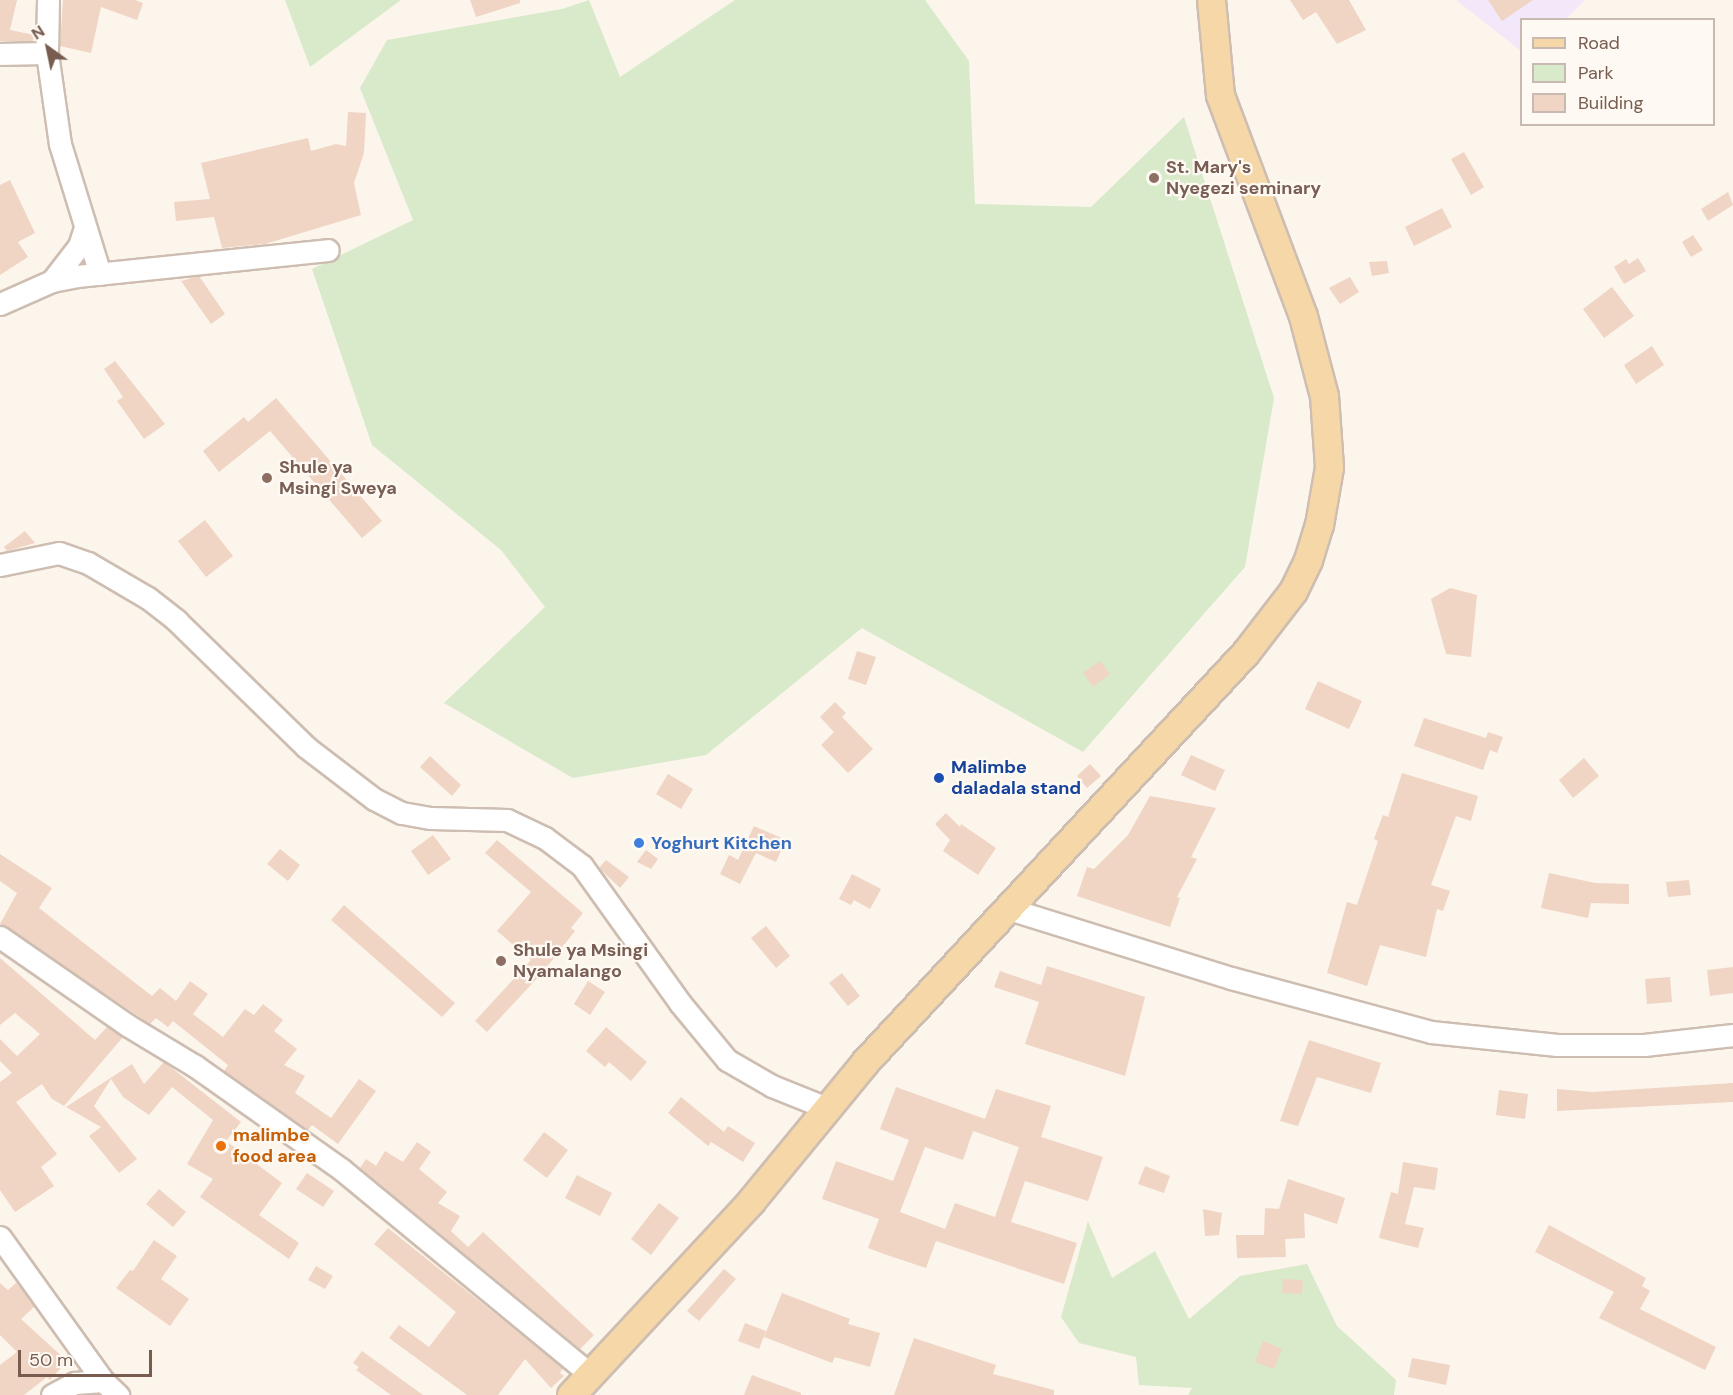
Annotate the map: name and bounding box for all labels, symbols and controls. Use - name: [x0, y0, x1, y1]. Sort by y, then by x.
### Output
- north arrow: [18, 18, 78, 78]
- legend: [1520, 18, 1715, 126]
- text: N: [27, 21, 49, 44]
- text: Road: [1578, 31, 1620, 55]
- text: Park: [1578, 61, 1614, 85]
- text: Building: [1578, 91, 1643, 115]
- place label: St. Mary's Nyegezi seminary: [1166, 157, 1321, 200]
- marker: St. Mary's Nyegezi seminary: [1147, 171, 1161, 185]
- place label: Shule ya Msingi Sweya: [279, 457, 397, 500]
- marker: Shule ya Msingi Sweya: [260, 471, 274, 485]
- place label: Malimbe daladala stand: [951, 757, 1081, 800]
- marker: Malimbe daladala stand: [932, 771, 946, 785]
- place label: Yoghurt Kitchen: [651, 832, 792, 854]
- marker: Yoghurt Kitchen: [632, 836, 646, 850]
- place label: Shule ya Msingi Nyamalango: [513, 940, 648, 982]
- marker: Shule ya Msingi Nyamalango: [494, 954, 508, 968]
- place label: malimbe food area: [233, 1125, 316, 1168]
- marker: malimbe food area: [214, 1139, 228, 1153]
- scale bar: [21, 1338, 154, 1376]
- text: 50 m: [29, 1348, 73, 1372]

